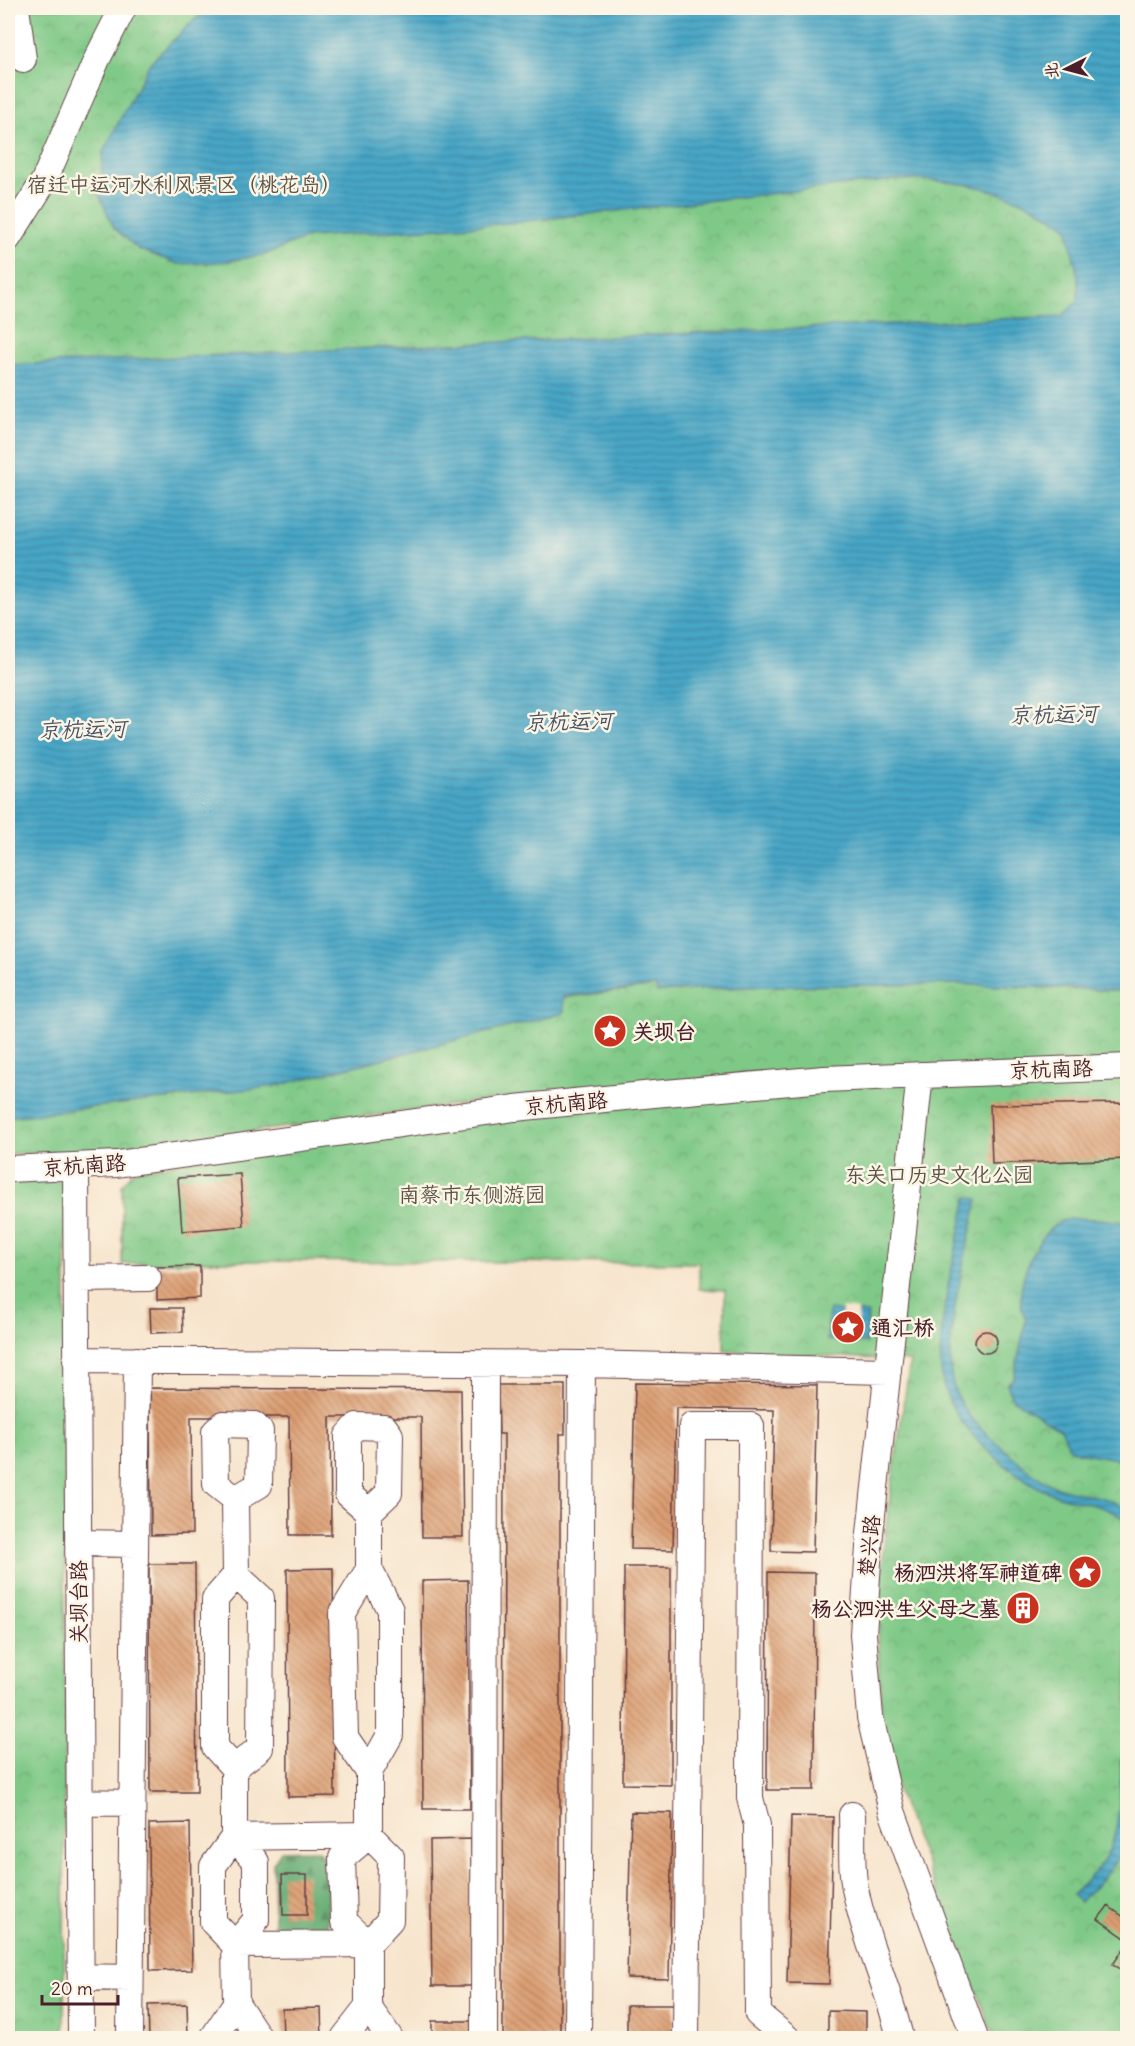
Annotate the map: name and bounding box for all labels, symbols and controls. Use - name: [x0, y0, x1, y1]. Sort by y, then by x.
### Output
- north arrow: [1036, 39, 1096, 99]
- text: 北: [1040, 62, 1062, 80]
- park label: 宿迁中运河水利风景区（桃花岛）: [27, 171, 342, 198]
- water label: 京杭运河: [1009, 699, 1100, 729]
- water label: 京杭运河: [524, 706, 615, 736]
- water label: 京杭运河: [38, 714, 129, 744]
- place icon: 关坝台: [592, 1013, 628, 1049]
- place label: 关坝台: [633, 1018, 696, 1045]
- street label: 京杭南路: [1009, 1054, 1093, 1084]
- street label: 京杭南路: [523, 1086, 609, 1120]
- street label: 京杭南路: [41, 1149, 127, 1181]
- park label: 东关口历史文化公园: [845, 1161, 1034, 1188]
- park label: 南蔡市东侧游园: [399, 1181, 546, 1208]
- place icon: 通汇桥: [830, 1309, 866, 1345]
- place label: 通汇桥: [871, 1314, 934, 1341]
- street label: 楚兴路: [852, 1513, 886, 1579]
- place icon: 杨泗洪将军神道碑: [1067, 1554, 1103, 1590]
- place label: 杨泗洪将军神道碑: [894, 1559, 1062, 1586]
- street label: 关坝台路: [65, 1560, 92, 1644]
- building icon: 杨公泗洪生父母之墓: [1005, 1590, 1041, 1626]
- place label: 杨公泗洪生父母之墓: [811, 1595, 1000, 1622]
- scale bar: [42, 1968, 118, 2006]
- text: 20 m: [51, 1977, 93, 2000]

